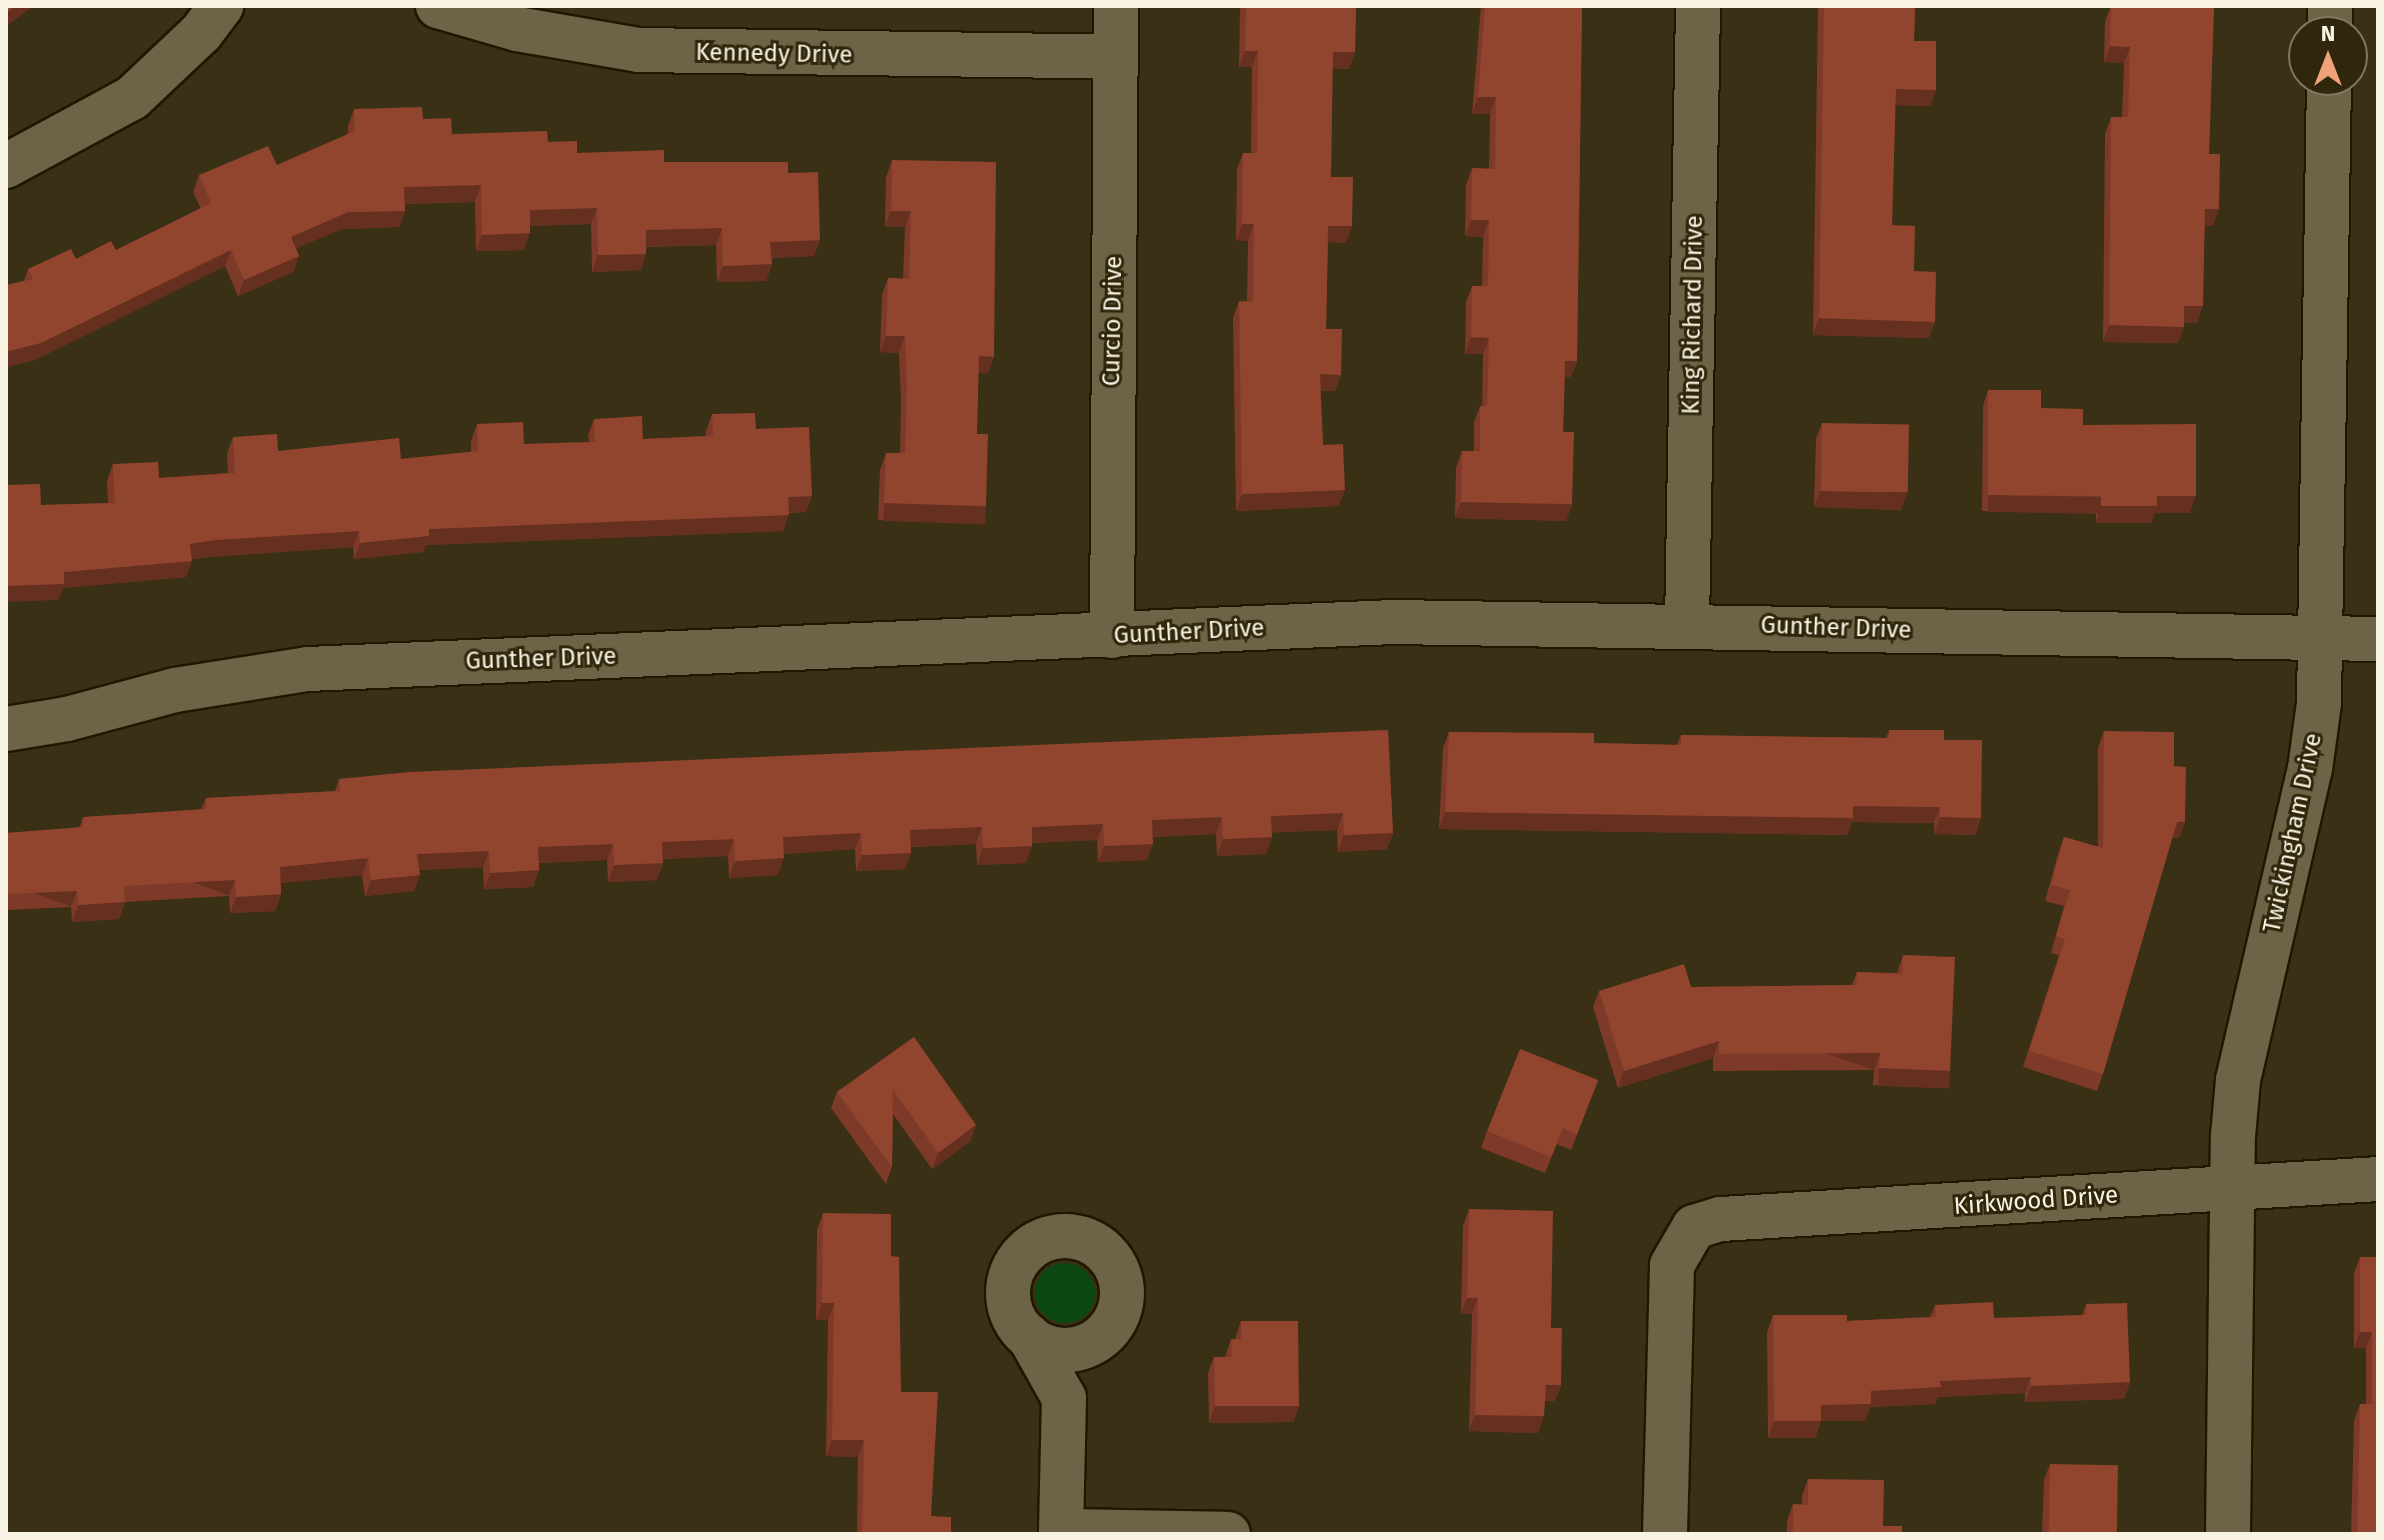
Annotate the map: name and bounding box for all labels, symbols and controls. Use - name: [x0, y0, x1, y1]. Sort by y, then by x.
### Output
- north arrow: [2288, 16, 2368, 96]
- text: N: [2321, 20, 2335, 47]
- street label: Kennedy Drive: [695, 38, 853, 70]
- street label: King Richard Drive: [1677, 215, 1709, 415]
- street label: Curcio Drive: [1097, 256, 1129, 386]
- street label: Gunther Drive: [1760, 611, 1912, 645]
- street label: Gunther Drive: [1113, 614, 1265, 650]
- street label: Gunther Drive: [465, 642, 617, 676]
- street label: Twickingham Drive: [2258, 731, 2328, 935]
- street label: Kirkwood Drive: [1953, 1181, 2119, 1221]

